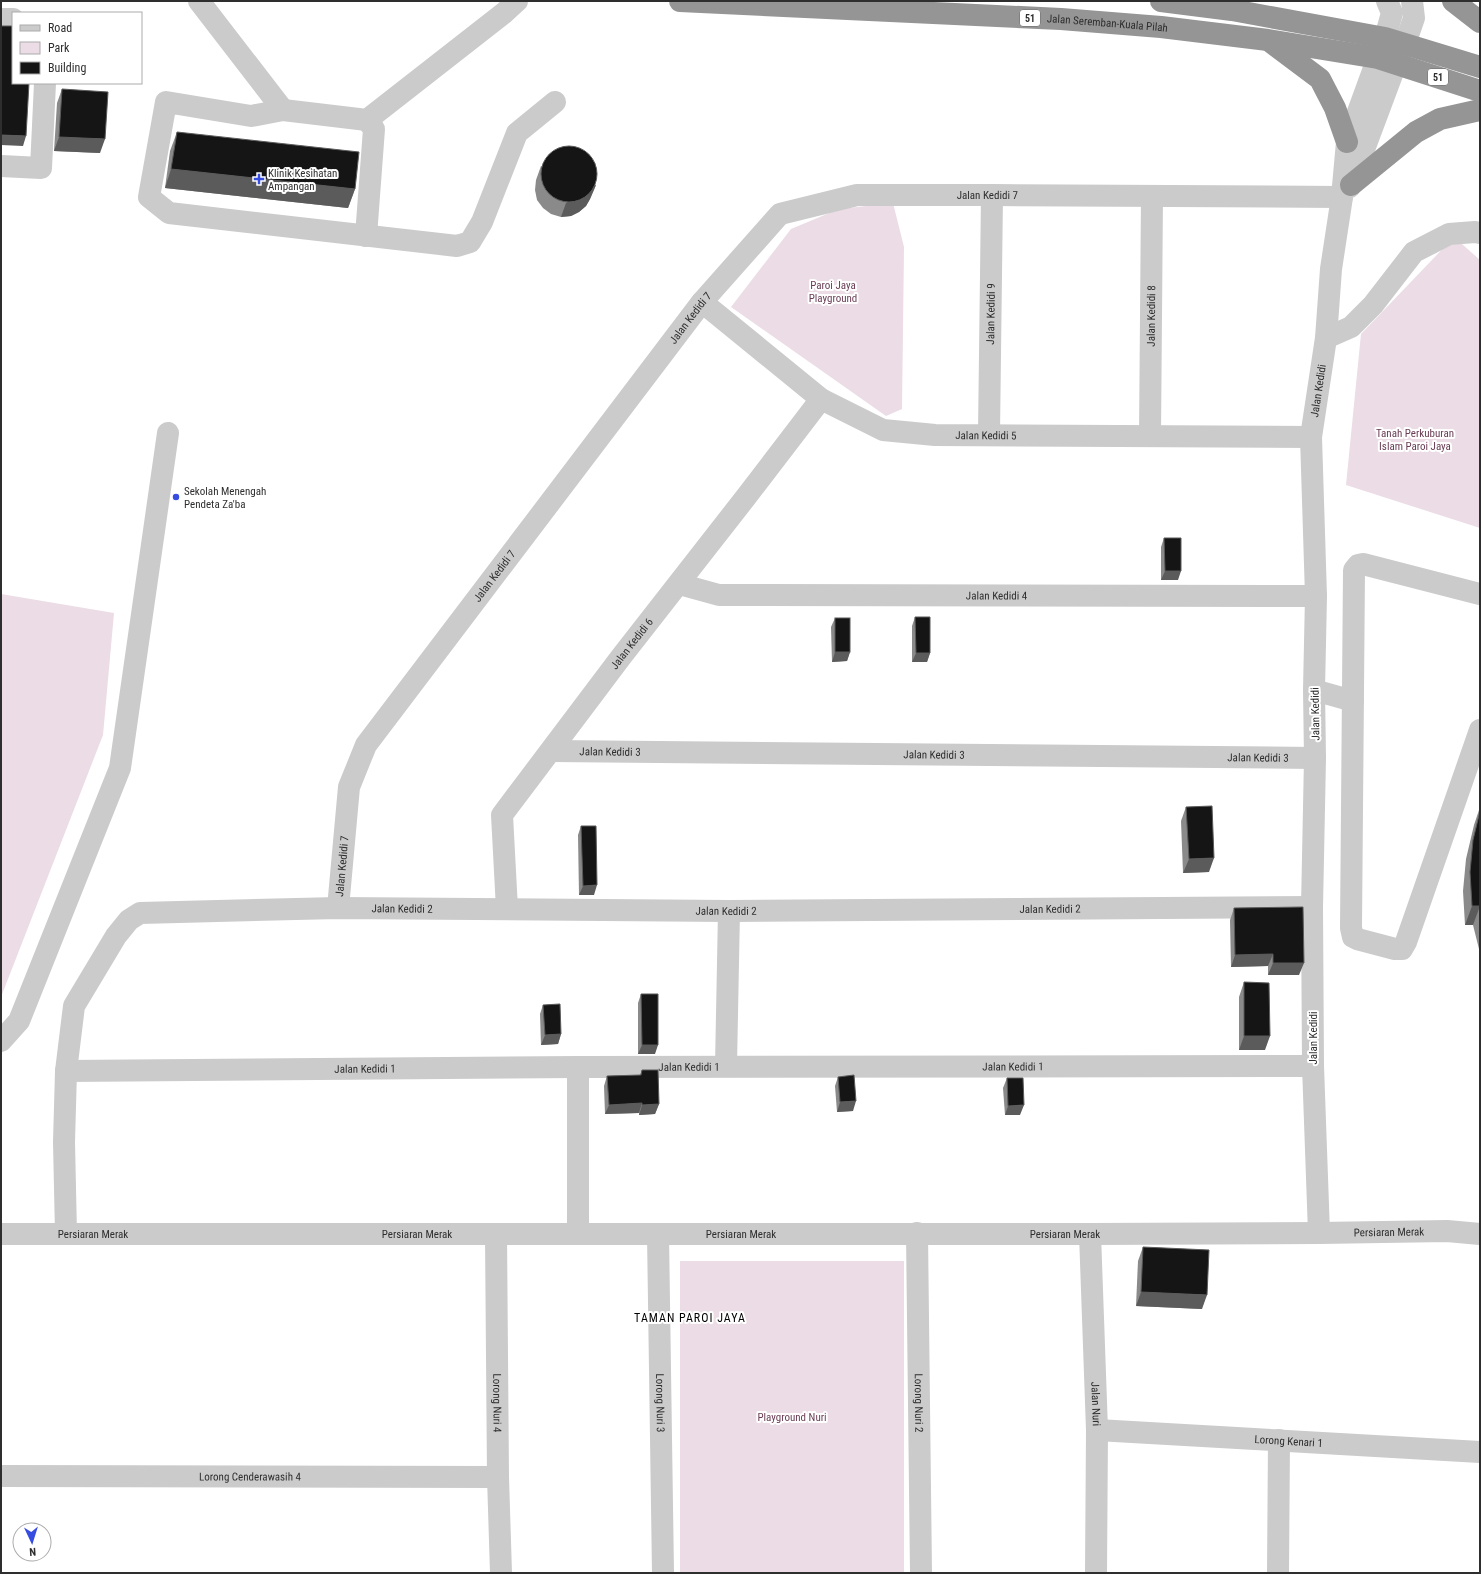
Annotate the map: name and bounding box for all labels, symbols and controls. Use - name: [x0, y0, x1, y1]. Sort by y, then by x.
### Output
- road number: 51: [1020, 10, 1040, 26]
- legend: [12, 12, 142, 84]
- street label: Jalan Seremban-Kuala Pilah: [1047, 12, 1169, 35]
- text: Road: [48, 21, 72, 35]
- text: Park: [48, 41, 70, 55]
- text: Building: [48, 61, 86, 75]
- road number: 51: [1428, 69, 1448, 85]
- place label: Klinik Kesihatan Ampangan: [268, 167, 337, 193]
- marker: Klinik Kesihatan Ampangan: [253, 173, 265, 185]
- street label: Jalan Kedidi 7: [957, 189, 1018, 202]
- park label: Paroi Jaya Playground: [809, 279, 857, 305]
- street label: Jalan Kedidi 9: [984, 283, 998, 345]
- street label: Jalan Kedidi 8: [1145, 285, 1158, 347]
- street label: Jalan Kedidi 7: [667, 290, 714, 346]
- street label: Jalan Kedidi: [1308, 364, 1329, 418]
- park label: Tanah Perkuburan Islam Paroi Jaya: [1376, 427, 1454, 453]
- street label: Jalan Kedidi 5: [955, 429, 1017, 442]
- place label: Sekolah Menengah Pendeta Za'ba: [184, 485, 266, 511]
- marker: Sekolah Menengah Pendeta Za'ba: [171, 492, 181, 502]
- street label: Jalan Kedidi 7: [471, 548, 518, 605]
- street label: Jalan Kedidi 4: [966, 589, 1028, 603]
- street label: Jalan Kedidi 6: [608, 616, 656, 672]
- street label: Jalan Kedidi: [1309, 687, 1322, 741]
- street label: Jalan Kedidi 3: [579, 745, 641, 759]
- street label: Jalan Kedidi 3: [903, 748, 965, 762]
- street label: Jalan Kedidi 3: [1227, 751, 1289, 765]
- street label: Jalan Kedidi 7: [333, 835, 352, 897]
- street label: Jalan Kedidi 2: [371, 902, 433, 916]
- street label: Jalan Kedidi 2: [1019, 903, 1081, 916]
- street label: Jalan Kedidi 2: [695, 905, 757, 918]
- street label: Jalan Kedidi: [1307, 1011, 1320, 1065]
- street label: Jalan Kedidi 1: [982, 1060, 1044, 1073]
- street label: Jalan Kedidi 1: [658, 1061, 720, 1074]
- street label: Jalan Kedidi 1: [334, 1062, 396, 1076]
- street label: Persiaran Merak: [1354, 1225, 1424, 1239]
- street label: Persiaran Merak: [58, 1228, 128, 1241]
- street label: Persiaran Merak: [382, 1228, 452, 1241]
- street label: Persiaran Merak: [706, 1228, 776, 1241]
- street label: Persiaran Merak: [1030, 1228, 1100, 1241]
- district label: TAMAN PAROI JAYA: [634, 1311, 746, 1325]
- street label: Lorong Nuri 3: [653, 1373, 667, 1433]
- street label: Lorong Nuri 2: [912, 1373, 925, 1432]
- street label: Lorong Nuri 4: [490, 1374, 504, 1433]
- street label: Jalan Nuri: [1088, 1382, 1103, 1426]
- park label: Playground Nuri: [757, 1411, 827, 1424]
- street label: Lorong Kenari 1: [1254, 1433, 1323, 1450]
- street label: Lorong Cenderawasih 4: [199, 1470, 302, 1484]
- north arrow: [12, 1522, 52, 1562]
- text: N: [29, 1545, 36, 1558]

